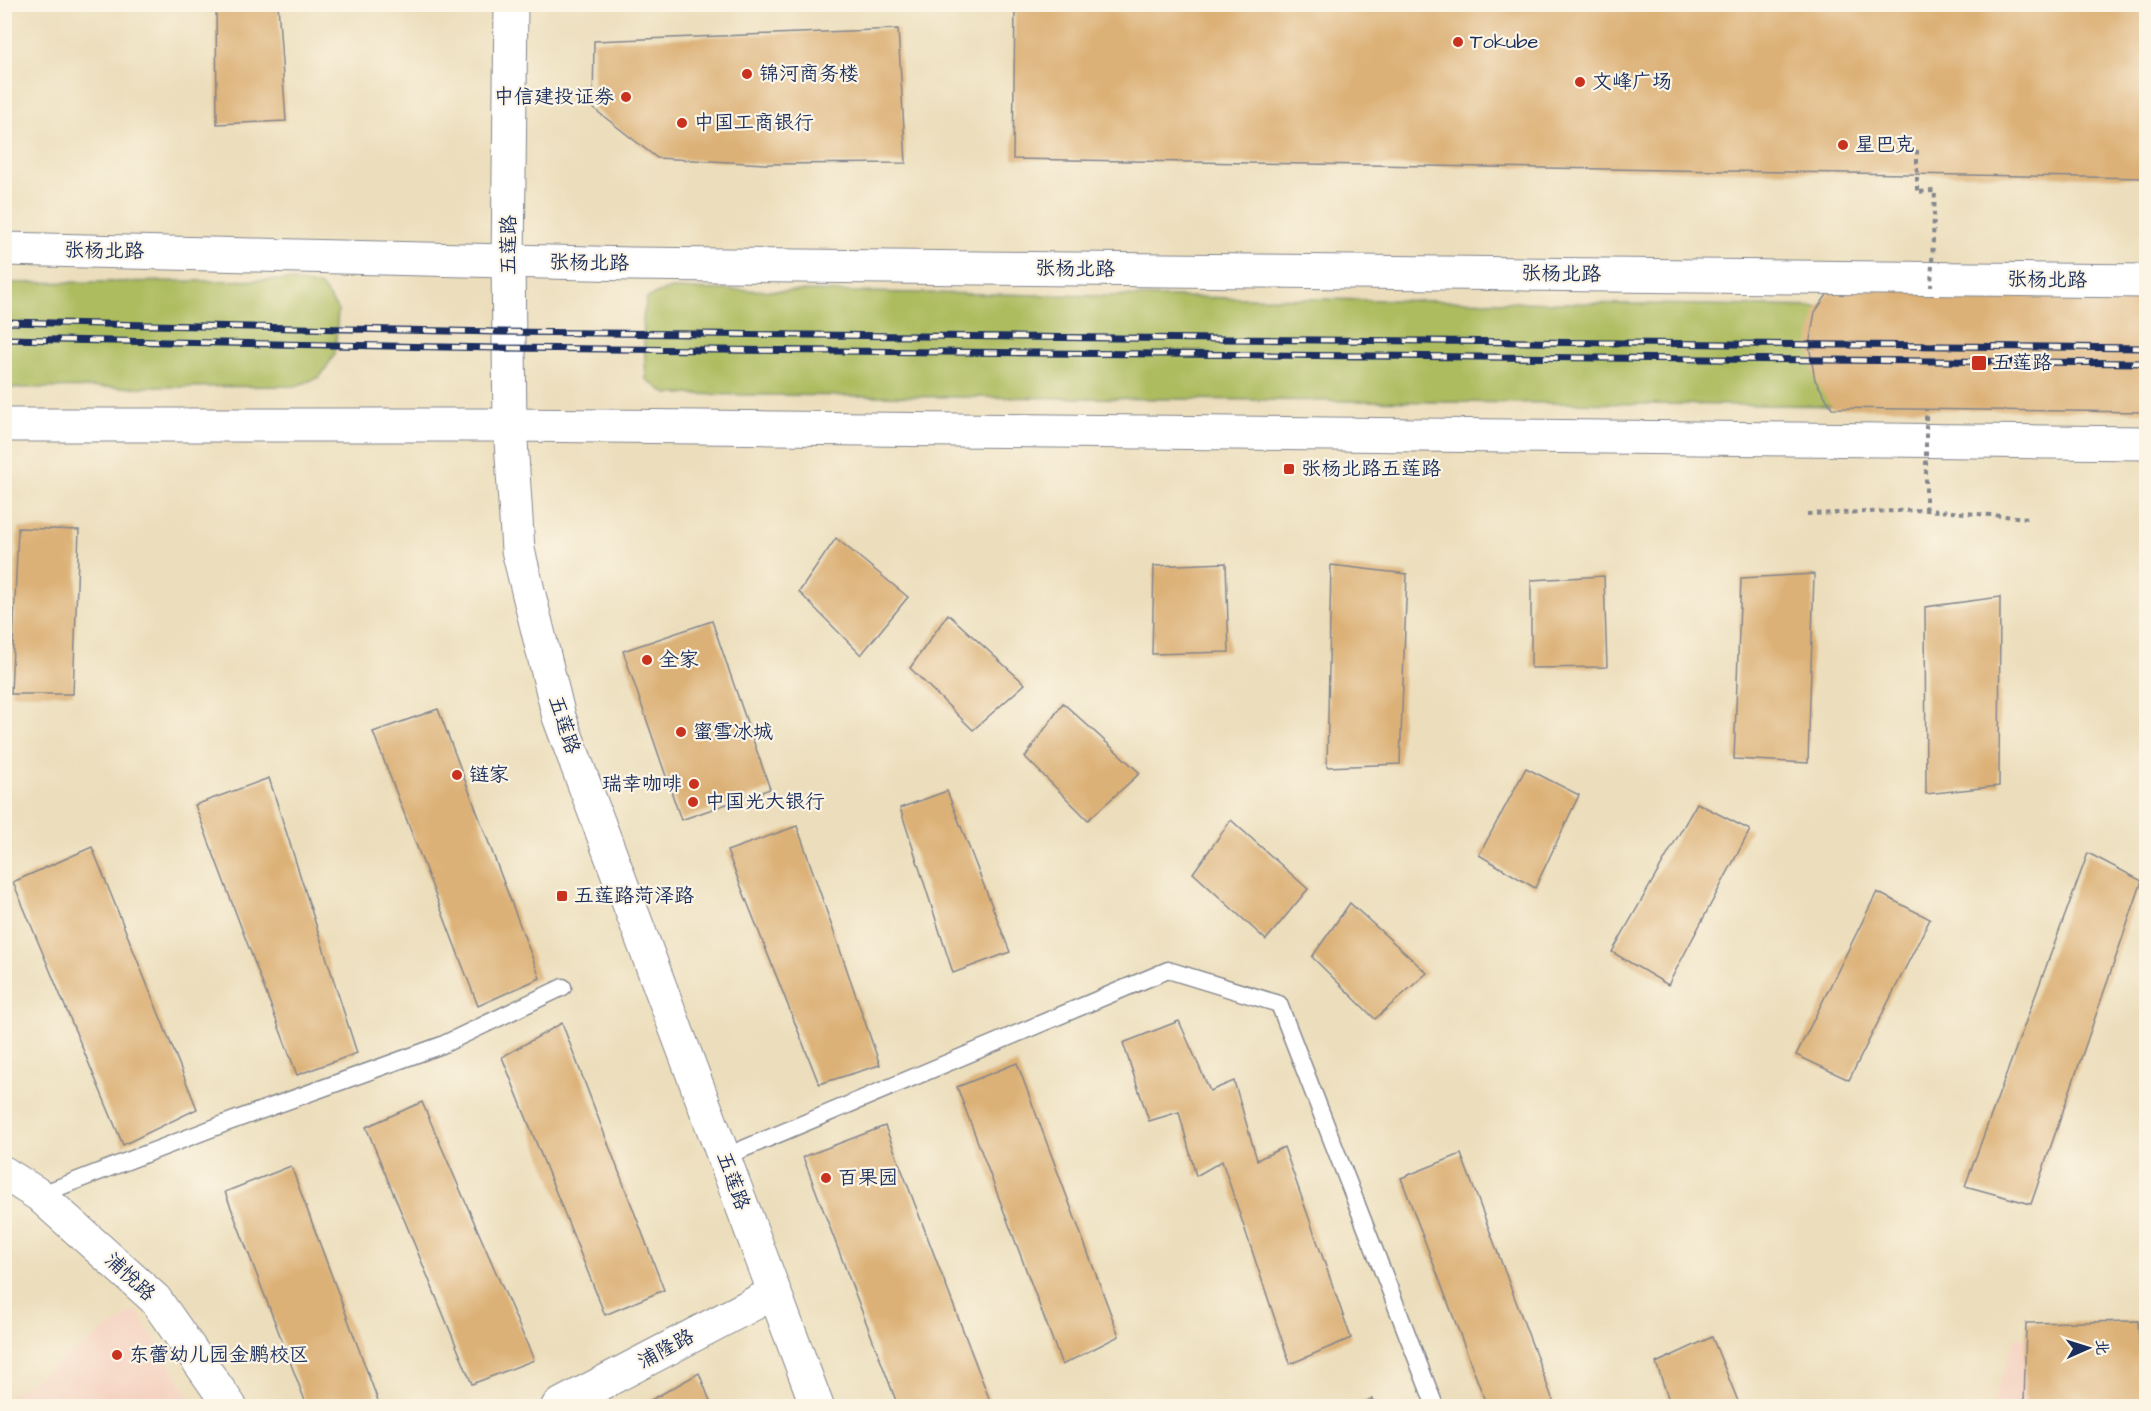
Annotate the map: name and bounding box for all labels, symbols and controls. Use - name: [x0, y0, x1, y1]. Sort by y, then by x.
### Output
- place label: Tokube: [1470, 28, 1538, 56]
- marker: Tokube: [1451, 35, 1465, 49]
- place label: 锦河商务楼: [759, 60, 859, 88]
- marker: 锦河商务楼: [740, 67, 754, 81]
- place label: 文峰广场: [1592, 68, 1672, 96]
- marker: 文峰广场: [1573, 75, 1587, 89]
- place label: 中信建投证券: [494, 83, 614, 111]
- marker: 中信建投证券: [619, 90, 633, 104]
- place label: 中国工商银行: [694, 109, 814, 137]
- marker: 中国工商银行: [675, 116, 689, 130]
- place label: 星巴克: [1855, 131, 1915, 159]
- marker: 星巴克: [1836, 138, 1850, 152]
- street label: 五莲路: [495, 214, 523, 275]
- street label: 张杨北路: [64, 236, 145, 266]
- street label: 张杨北路: [549, 248, 630, 278]
- street label: 张杨北路: [1035, 254, 1116, 284]
- street label: 张杨北路: [1521, 259, 1602, 289]
- street label: 张杨北路: [2007, 265, 2088, 295]
- place label: 五莲路: [1992, 349, 2053, 377]
- marker: 五莲路: [1970, 354, 1988, 372]
- place label: 张杨北路五莲路: [1301, 455, 1442, 483]
- marker: 张杨北路五莲路: [1282, 462, 1296, 476]
- place label: 全家: [659, 646, 699, 674]
- marker: 全家: [640, 653, 654, 667]
- street label: 五莲路: [541, 692, 587, 759]
- place label: 蜜雪冰城: [693, 718, 773, 746]
- marker: 蜜雪冰城: [674, 725, 688, 739]
- place label: 链家: [469, 761, 509, 789]
- marker: 链家: [450, 768, 464, 782]
- place label: 瑞幸咖啡: [602, 770, 682, 798]
- marker: 瑞幸咖啡: [687, 777, 701, 791]
- place label: 中国光大银行: [705, 788, 825, 816]
- marker: 中国光大银行: [686, 795, 700, 809]
- place label: 五莲路菏泽路: [574, 882, 695, 910]
- marker: 五莲路菏泽路: [555, 889, 569, 903]
- street label: 五莲路: [710, 1148, 757, 1215]
- place label: 百果园: [838, 1164, 898, 1192]
- marker: 百果园: [819, 1171, 833, 1185]
- street label: 浦悦路: [99, 1246, 162, 1308]
- north arrow: [2058, 1318, 2118, 1378]
- street label: 浦隆路: [633, 1322, 700, 1375]
- text: 北: [2091, 1339, 2113, 1356]
- place label: 东蕾幼儿园金鹏校区: [129, 1341, 309, 1369]
- marker: 东蕾幼儿园金鹏校区: [110, 1348, 124, 1362]

